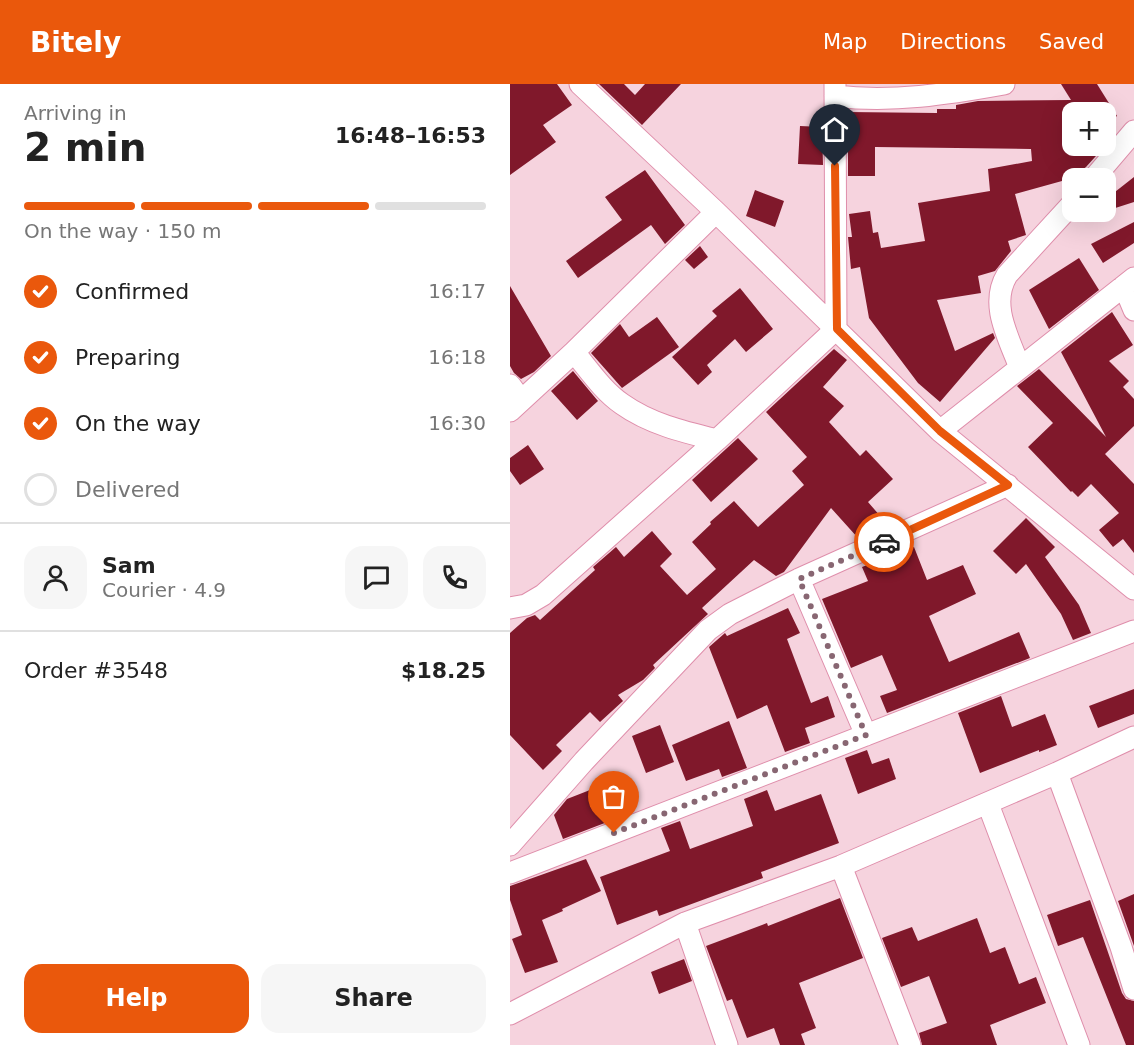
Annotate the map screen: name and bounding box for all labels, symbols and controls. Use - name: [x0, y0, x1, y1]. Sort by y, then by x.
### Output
- text: Bitely: [30, 26, 121, 59]
- text: Map: [823, 30, 867, 54]
- text: Directions: [900, 30, 1006, 54]
- text: Saved: [1039, 30, 1104, 54]
- text: Arriving in: [24, 101, 127, 125]
- map controls: [1062, 102, 1116, 222]
- button: +: [1062, 102, 1116, 156]
- pin: [809, 104, 860, 166]
- icon: home: [818, 113, 851, 146]
- text: 16:48–16:53: [335, 123, 486, 148]
- text: 2 min: [24, 125, 146, 170]
- button: −: [1062, 168, 1116, 222]
- text: On the way · 150 m: [24, 219, 222, 243]
- icon: check: [24, 275, 57, 308]
- text: Confirmed: [75, 279, 189, 304]
- text: 16:17: [428, 279, 486, 303]
- icon: check: [24, 341, 57, 374]
- text: Preparing: [75, 345, 181, 370]
- text: 16:18: [428, 345, 486, 369]
- icon: check: [24, 407, 57, 440]
- text: On the way: [75, 411, 201, 436]
- text: 16:30: [428, 411, 486, 435]
- text: Delivered: [75, 477, 180, 502]
- courier: [854, 512, 914, 572]
- icon: car: [868, 526, 901, 559]
- button: person: [24, 546, 87, 609]
- button: chat: [345, 546, 408, 609]
- button: phone: [423, 546, 486, 609]
- text: Sam: [102, 553, 156, 578]
- text: Courier · 4.9: [102, 578, 226, 602]
- text: Order #3548: [24, 658, 168, 683]
- text: $18.25: [401, 658, 486, 683]
- pin: [588, 771, 639, 833]
- icon: bag: [597, 780, 630, 813]
- button: Help: [24, 964, 249, 1033]
- button: Share: [261, 964, 486, 1033]

